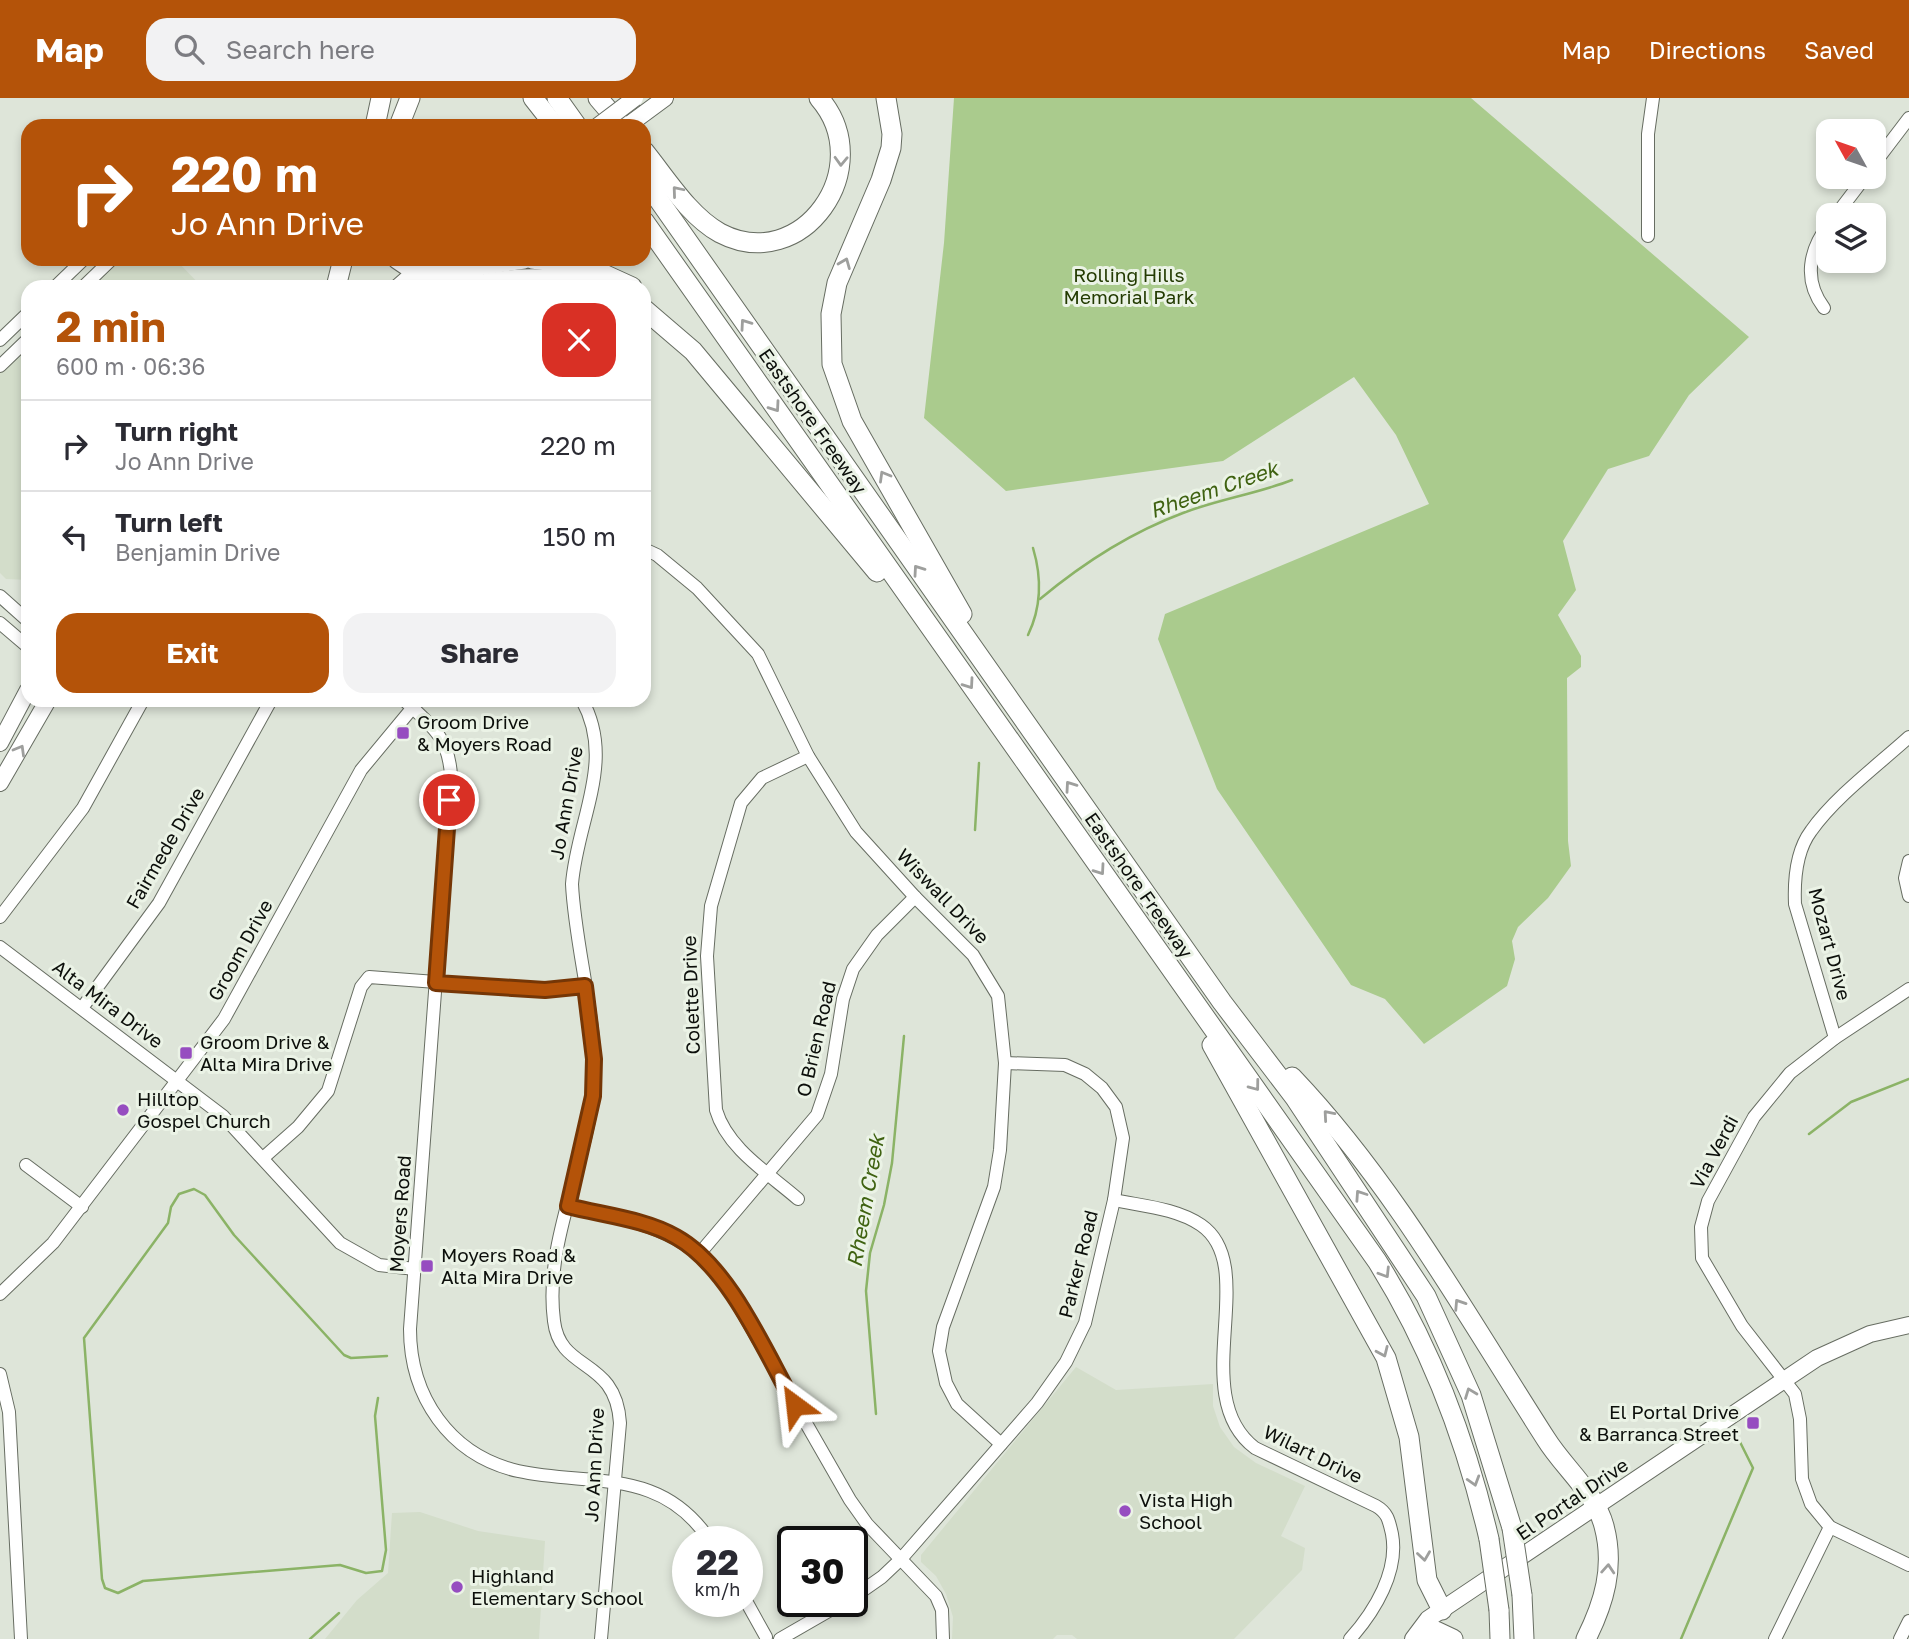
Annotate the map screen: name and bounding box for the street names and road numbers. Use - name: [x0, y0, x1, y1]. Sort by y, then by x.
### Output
- street label: Eastshore Freeway: [755, 344, 872, 498]
- street label: Jo Ann Drive: [544, 744, 587, 861]
- street label: Fairmede Drive: [120, 783, 209, 913]
- street label: Eastshore Freeway: [1081, 808, 1198, 962]
- street label: Wiswall Drive: [892, 843, 994, 948]
- street label: Mozart Drive: [1804, 885, 1857, 1003]
- street label: Groom Drive: [202, 895, 277, 1004]
- street label: Colette Drive: [677, 935, 704, 1055]
- street label: Alta Mira Drive: [49, 955, 168, 1053]
- street label: O Brien Road: [791, 979, 840, 1099]
- street label: Via Verdi: [1685, 1111, 1742, 1192]
- street label: Moyers Road: [384, 1155, 415, 1273]
- street label: Parker Road: [1053, 1207, 1102, 1320]
- street label: Jo Ann Drive: [579, 1407, 608, 1523]
- street label: Wilart Drive: [1260, 1420, 1367, 1487]
- street label: El Portal Drive: [1511, 1453, 1632, 1545]

